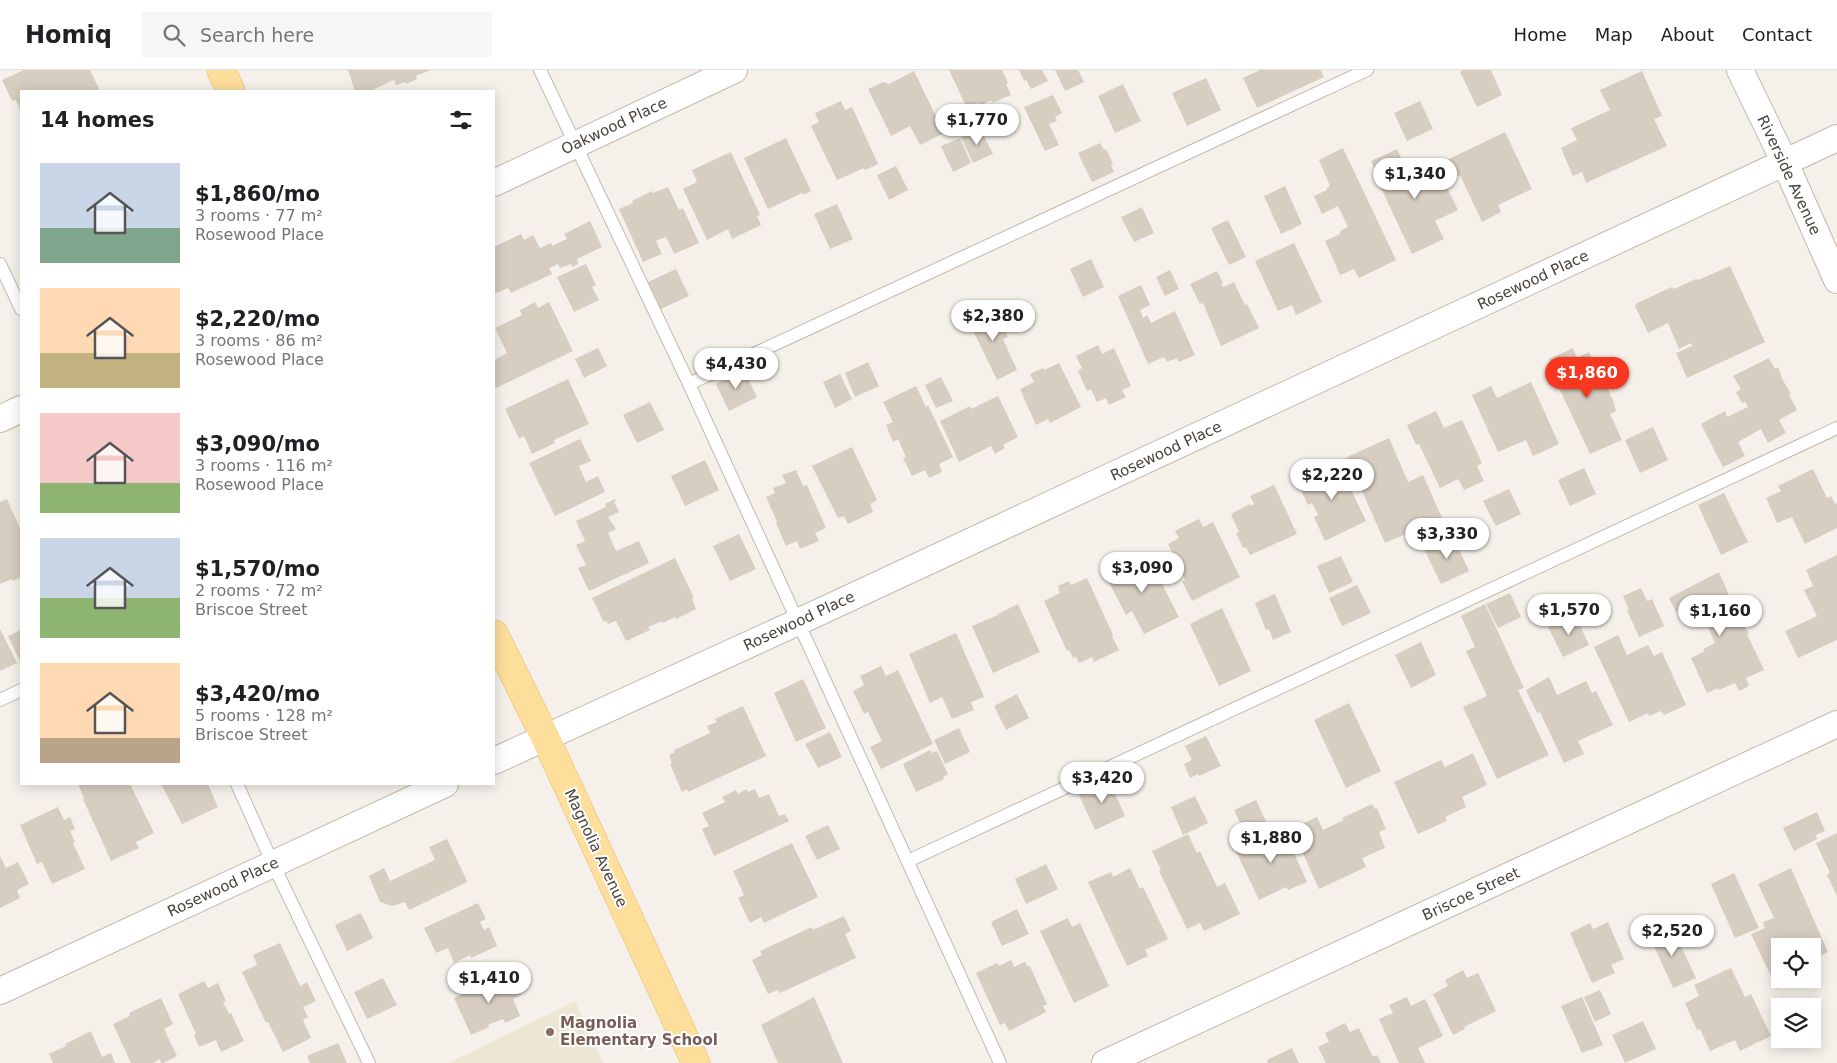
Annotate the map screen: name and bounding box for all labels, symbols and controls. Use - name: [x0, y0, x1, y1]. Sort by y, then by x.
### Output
- search box: [142, 12, 492, 57]
- text: Homiq: [25, 21, 112, 49]
- icon: search: [160, 21, 188, 49]
- text: Search here: [200, 24, 314, 46]
- text: Home: [1514, 24, 1567, 45]
- text: Map: [1595, 24, 1633, 45]
- text: About: [1661, 24, 1714, 45]
- text: Contact: [1742, 24, 1812, 45]
- street label: Oakwood Place: [558, 94, 670, 158]
- pin: $1,770: [936, 104, 1018, 146]
- icon: filters: [447, 106, 475, 134]
- text: 14 homes: [40, 108, 155, 132]
- text: $1,770: [946, 110, 1008, 129]
- street label: Riverside Avenue: [1753, 112, 1825, 238]
- pin: $1,340: [1374, 158, 1456, 200]
- text: $1,340: [1384, 164, 1446, 183]
- text: $1,860/mo: [195, 182, 320, 206]
- icon: home: [80, 183, 140, 243]
- text: 3 rooms · 77 m²: [195, 206, 323, 225]
- text: Rosewood Place: [195, 225, 324, 244]
- street label: Rosewood Place: [1474, 246, 1592, 314]
- pin: $2,380: [952, 300, 1034, 342]
- text: $2,380: [962, 306, 1024, 325]
- text: $2,220/mo: [195, 307, 320, 331]
- icon: home: [80, 308, 140, 368]
- text: 3 rooms · 86 m²: [195, 331, 323, 350]
- pin: $4,430: [695, 348, 777, 390]
- text: Rosewood Place: [195, 350, 324, 369]
- text: $4,430: [705, 354, 767, 373]
- pin: $1,860: [1546, 356, 1628, 399]
- text: $1,860: [1556, 363, 1618, 382]
- street label: Rosewood Place: [1107, 417, 1225, 485]
- text: $3,090/mo: [195, 432, 320, 456]
- icon: home: [80, 433, 140, 493]
- text: 3 rooms · 116 m²: [195, 456, 333, 475]
- pin: $2,220: [1291, 458, 1373, 501]
- text: $2,220: [1301, 465, 1363, 484]
- text: Rosewood Place: [195, 475, 324, 494]
- pin: $3,330: [1406, 518, 1488, 560]
- text: $3,330: [1416, 524, 1478, 543]
- pin: $3,090: [1101, 552, 1183, 594]
- text: $1,570/mo: [195, 557, 320, 581]
- icon: home: [80, 558, 140, 618]
- text: $3,090: [1111, 558, 1173, 577]
- text: 2 rooms · 72 m²: [195, 581, 323, 600]
- street label: Rosewood Place: [740, 587, 858, 655]
- pin: $1,570: [1528, 594, 1610, 636]
- pin: $1,160: [1679, 594, 1761, 637]
- text: Briscoe Street: [195, 600, 307, 619]
- text: $1,570: [1538, 600, 1600, 619]
- text: $1,160: [1689, 601, 1751, 620]
- text: $3,420/mo: [195, 682, 320, 706]
- icon: home: [80, 683, 140, 743]
- text: 5 rooms · 128 m²: [195, 706, 333, 725]
- text: Briscoe Street: [195, 725, 307, 744]
- pin: $3,420: [1061, 762, 1143, 804]
- text: $3,420: [1071, 768, 1133, 787]
- street label: Magnolia Avenue: [561, 786, 631, 910]
- pin: $1,880: [1230, 822, 1312, 864]
- text: $1,880: [1240, 828, 1302, 847]
- street label: Rosewood Place: [164, 853, 282, 921]
- street label: Briscoe Street: [1419, 864, 1523, 924]
- pin: $2,520: [1631, 914, 1713, 957]
- text: $2,520: [1641, 921, 1703, 940]
- map controls: [1771, 938, 1821, 1048]
- button: locate: [1771, 938, 1821, 988]
- pin: $1,410: [448, 962, 530, 1004]
- text: $1,410: [458, 968, 520, 987]
- button: layers: [1771, 998, 1821, 1048]
- place label: Magnolia Elementary School: [560, 1014, 718, 1049]
- marker: Magnolia Elementary School: [544, 1026, 556, 1038]

